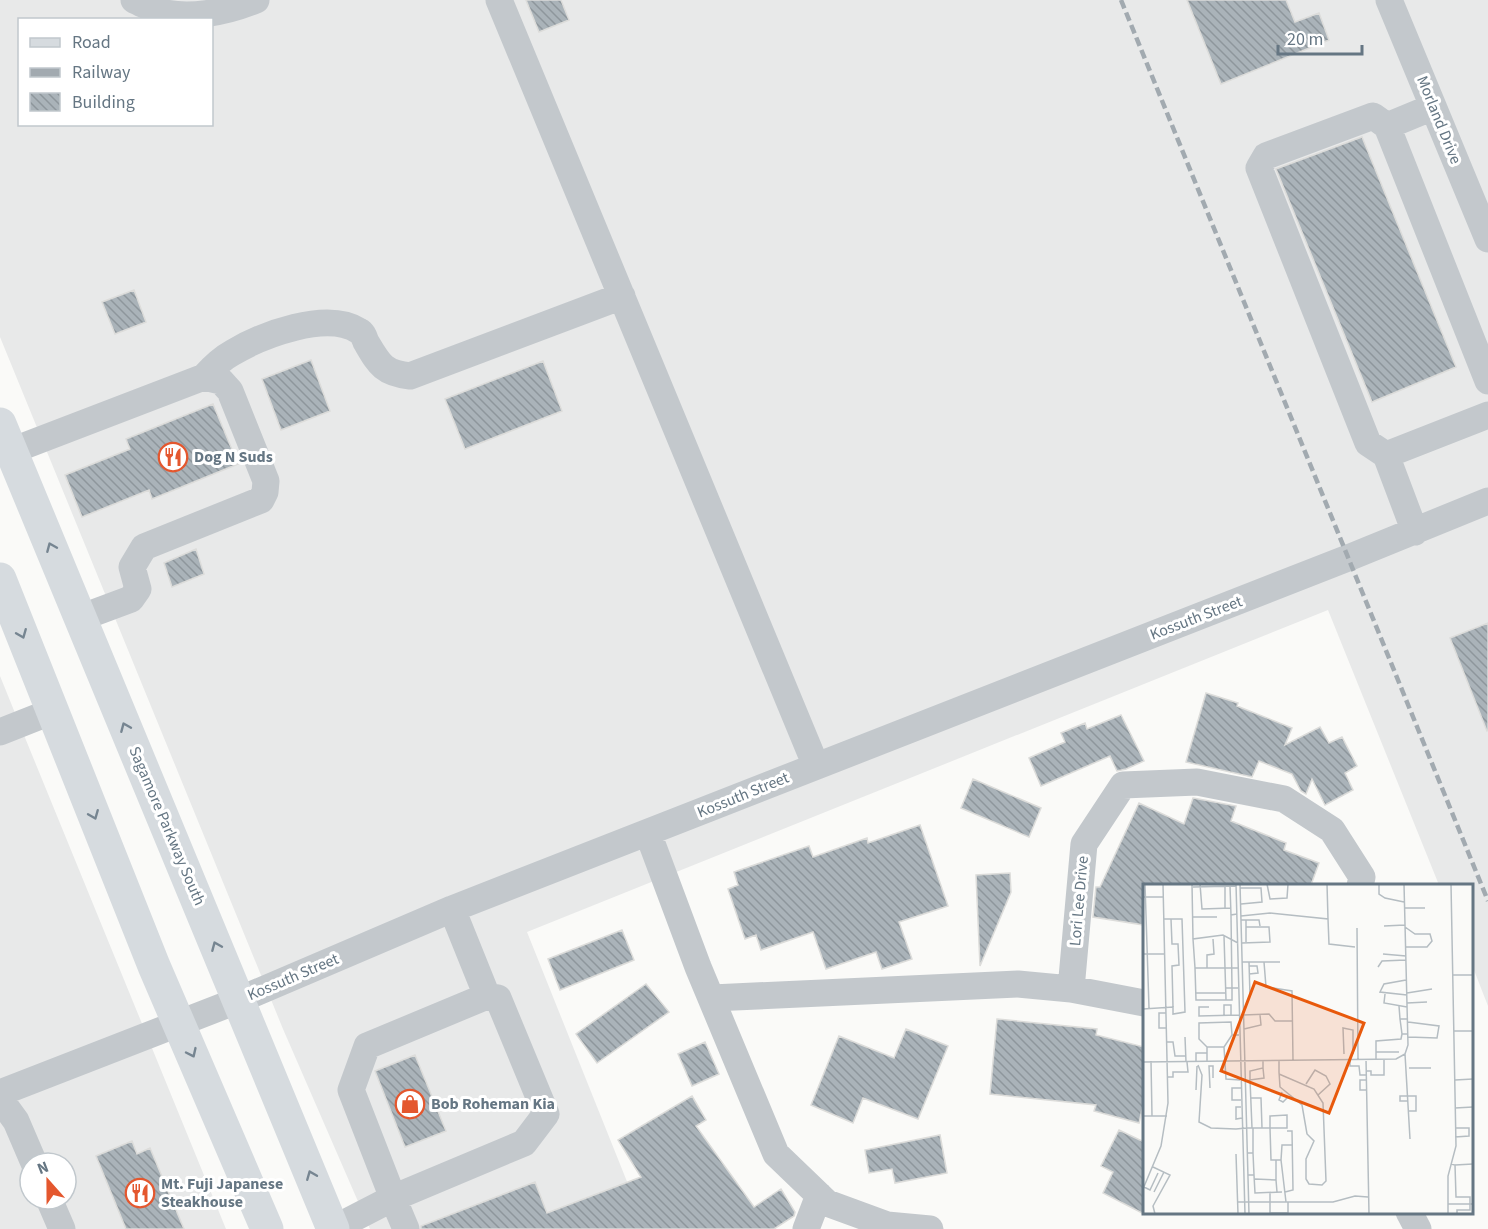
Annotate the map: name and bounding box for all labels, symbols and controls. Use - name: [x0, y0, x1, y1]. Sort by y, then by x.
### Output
- legend: [18, 18, 213, 126]
- scale bar: [1278, 18, 1362, 56]
- text: 20 m: [1287, 27, 1323, 52]
- text: Road: [72, 30, 111, 55]
- text: Railway: [72, 60, 131, 85]
- street label: Morland Drive: [1411, 73, 1467, 168]
- text: Building: [72, 90, 135, 115]
- restaurant icon: Dog N Suds: [157, 441, 189, 473]
- place label: Dog N Suds: [194, 446, 273, 468]
- one-way arrow: [46, 542, 58, 553]
- street label: Kossuth Street: [1147, 590, 1246, 646]
- one-way arrow: [15, 628, 27, 639]
- one-way arrow: [120, 722, 132, 733]
- street label: Sagamore Parkway South: [123, 743, 211, 909]
- street label: Kossuth Street: [694, 766, 793, 823]
- one-way arrow: [87, 809, 99, 820]
- street label: Lori Lee Drive: [1064, 855, 1094, 947]
- inset map: [1143, 884, 1473, 1214]
- one-way arrow: [211, 941, 223, 952]
- street label: Kossuth Street: [244, 948, 343, 1006]
- one-way arrow: [185, 1047, 197, 1058]
- shop icon: Bob Roheman Kia: [394, 1088, 426, 1120]
- place label: Bob Roheman Kia: [431, 1093, 555, 1115]
- north arrow: [18, 1151, 78, 1211]
- text: N: [34, 1156, 52, 1180]
- one-way arrow: [306, 1170, 318, 1181]
- place label: Mt. Fuji Japanese Steakhouse: [161, 1173, 283, 1213]
- restaurant icon: Mt. Fuji Japanese Steakhouse: [124, 1177, 156, 1209]

